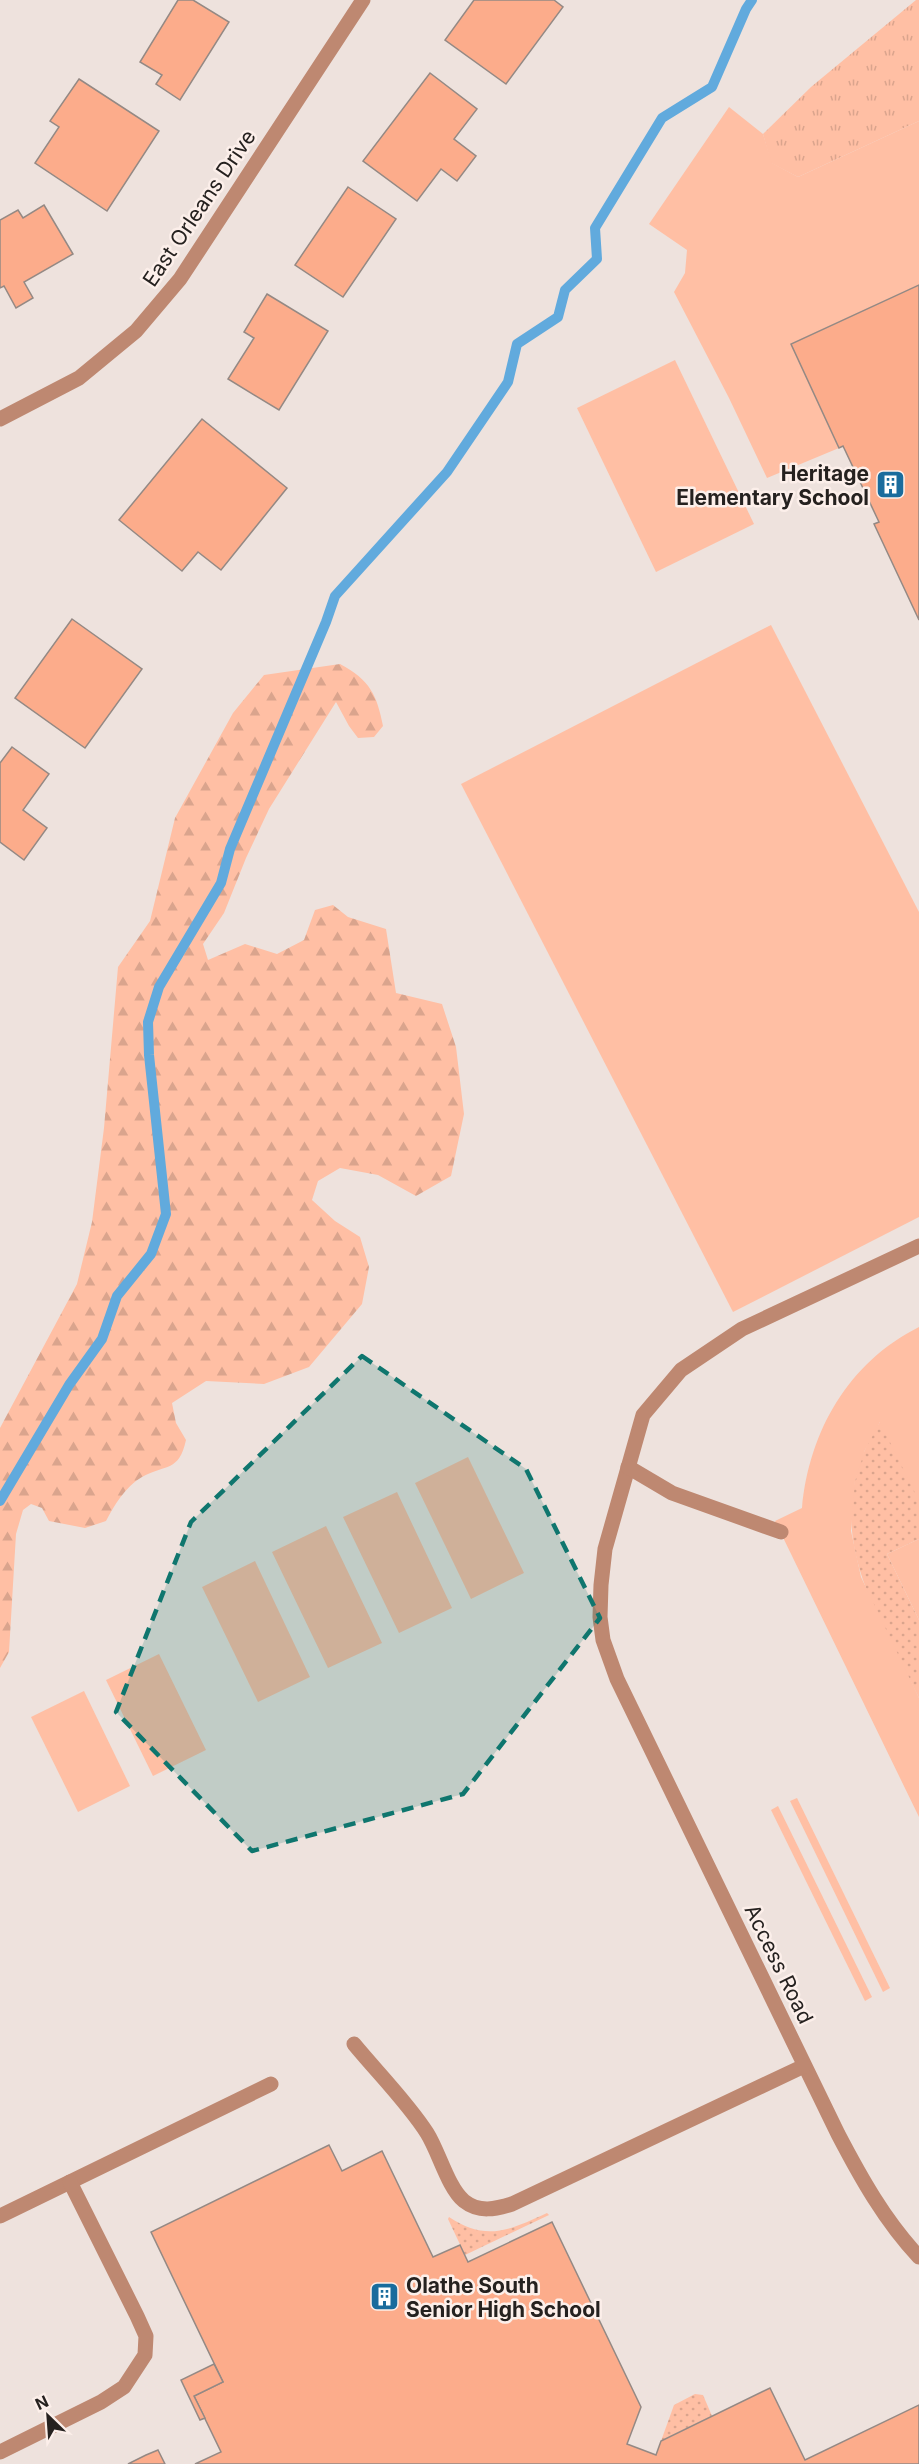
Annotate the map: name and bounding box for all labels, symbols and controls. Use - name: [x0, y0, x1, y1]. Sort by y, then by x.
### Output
- street label: East Orleans Drive: [137, 125, 261, 291]
- place label: Heritage Elementary School: [676, 461, 869, 510]
- building icon: Heritage Elementary School: [874, 469, 906, 501]
- street label: Access Road: [739, 1900, 819, 2028]
- place label: Olathe South Senior High School: [406, 2273, 601, 2322]
- building icon: Olathe South Senior High School: [369, 2281, 401, 2313]
- north arrow: [18, 2386, 78, 2446]
- text: N: [32, 2391, 51, 2414]

